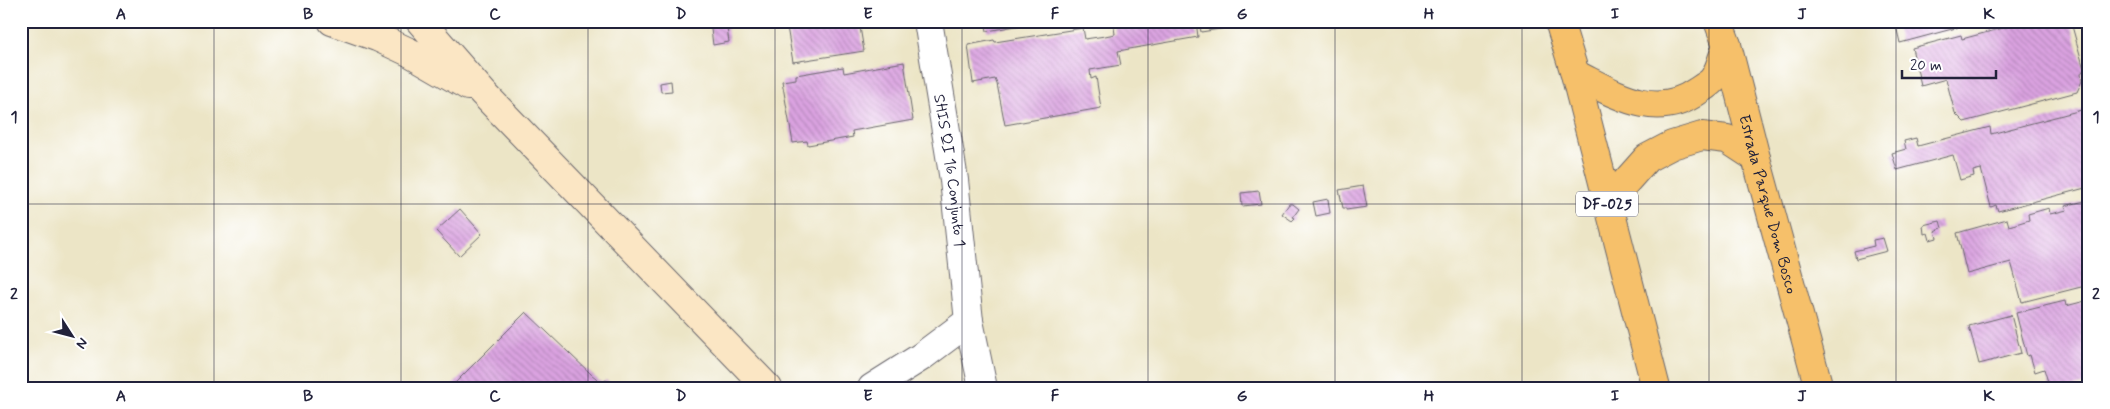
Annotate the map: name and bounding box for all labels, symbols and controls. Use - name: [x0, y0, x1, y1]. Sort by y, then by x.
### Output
- text: A: [116, 4, 126, 25]
- text: B: [303, 4, 313, 25]
- text: C: [489, 4, 501, 25]
- text: D: [675, 4, 687, 25]
- text: E: [863, 4, 873, 25]
- text: F: [1051, 4, 1060, 25]
- text: G: [1237, 4, 1248, 25]
- text: H: [1424, 4, 1435, 25]
- text: I: [1611, 4, 1620, 25]
- text: J: [1797, 4, 1807, 25]
- text: K: [1983, 4, 1995, 25]
- scale bar: [1902, 48, 1996, 80]
- text: 20 m: [1910, 56, 1942, 76]
- street label: SHIS QI 16 Conjunto 1: [928, 93, 970, 248]
- text: 1: [10, 107, 18, 128]
- text: 1: [2092, 107, 2100, 128]
- street label: Estrada Parque Dom Bosco: [1733, 112, 1802, 296]
- road number: DF-025: [1576, 192, 1638, 216]
- text: 2: [10, 284, 18, 305]
- text: 2: [2092, 284, 2100, 305]
- north arrow: [48, 312, 98, 362]
- text: N: [72, 334, 92, 352]
- text: A: [116, 386, 126, 407]
- text: B: [303, 386, 313, 407]
- text: C: [489, 386, 501, 407]
- text: D: [675, 386, 687, 407]
- text: E: [863, 386, 873, 407]
- text: F: [1051, 386, 1060, 407]
- text: G: [1237, 386, 1248, 407]
- text: H: [1424, 386, 1435, 407]
- text: I: [1611, 386, 1620, 407]
- text: J: [1797, 386, 1807, 407]
- text: K: [1983, 386, 1995, 407]

